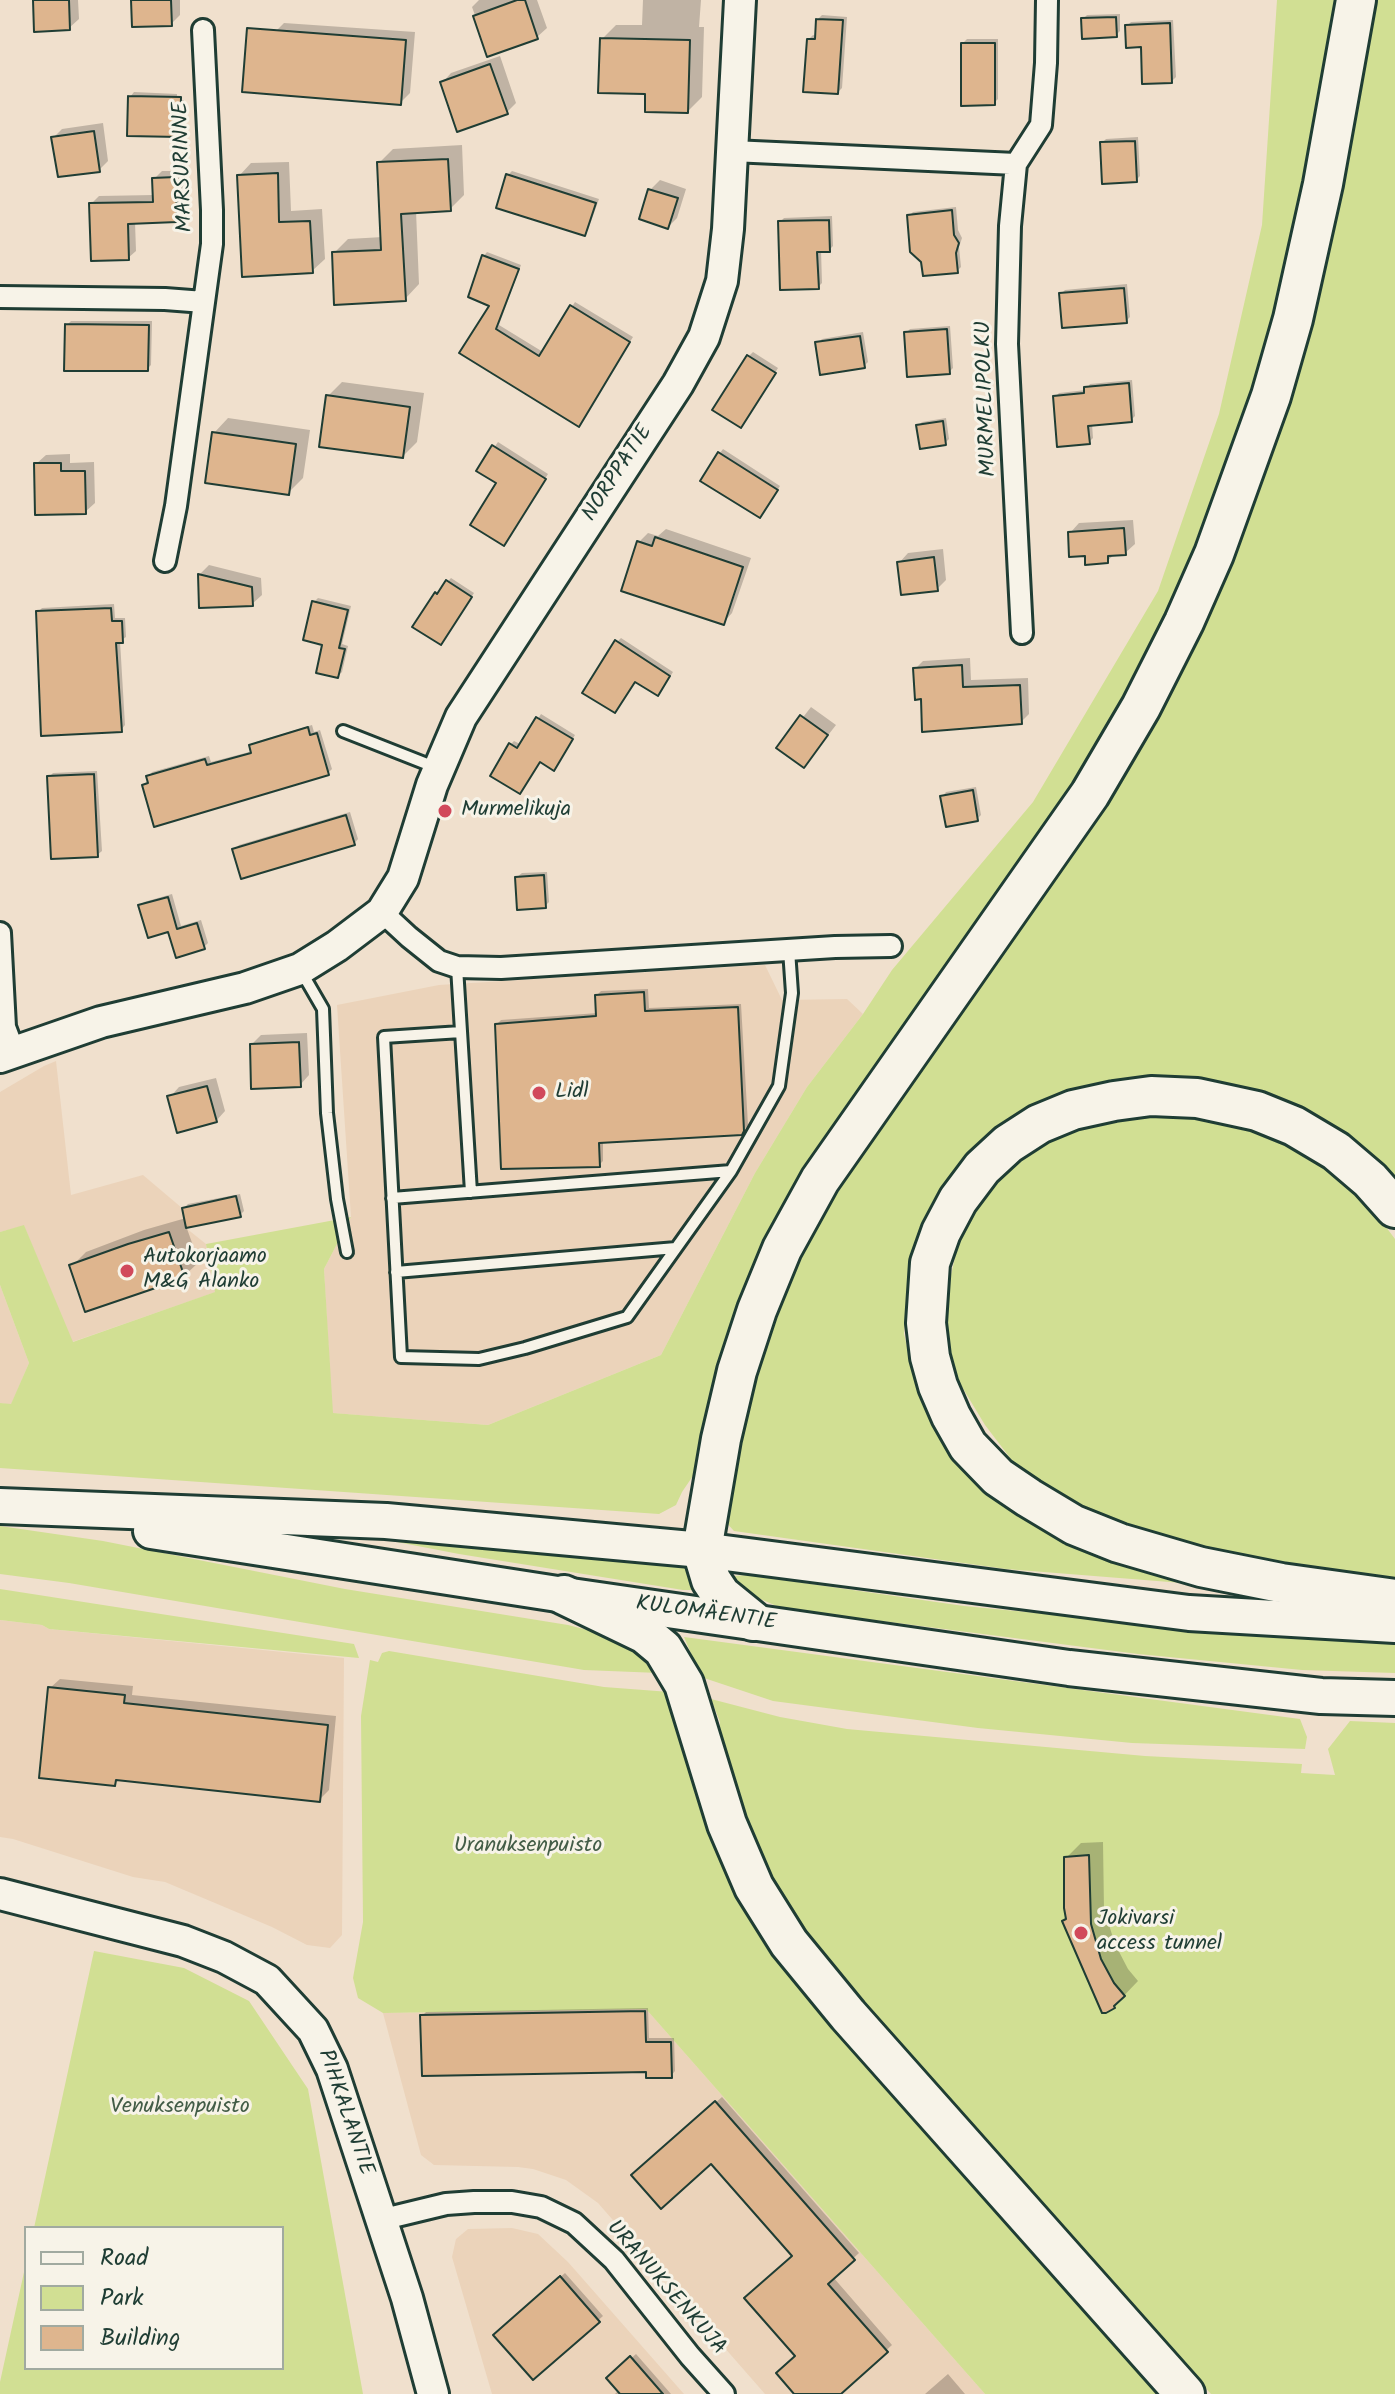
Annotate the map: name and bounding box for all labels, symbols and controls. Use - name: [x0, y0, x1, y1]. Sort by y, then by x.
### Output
- street label: MARSURINNE: [170, 101, 200, 233]
- street label: MURMELIPOLKU: [972, 321, 1004, 477]
- street label: NORPPATIE: [578, 421, 660, 527]
- place label: Murmelikuja: [461, 798, 571, 824]
- marker: Murmelikuja: [436, 802, 454, 820]
- place label: Lidl: [555, 1080, 589, 1106]
- marker: Lidl: [530, 1084, 548, 1102]
- place label: Autokorjaamo M&G Alanko: [143, 1245, 267, 1296]
- marker: Autokorjaamo M&G Alanko: [118, 1262, 136, 1280]
- street label: KULOMÄENTIE: [634, 1592, 778, 1638]
- park label: Uranuksenpuisto: [454, 1834, 602, 1860]
- place label: Jokivarsi access tunnel: [1097, 1907, 1222, 1958]
- marker: Jokivarsi access tunnel: [1072, 1924, 1090, 1942]
- street label: PIHKALANTIE: [310, 2046, 378, 2180]
- park label: Venuksenpuisto: [110, 2095, 250, 2121]
- street label: URANUKSENKUJA: [599, 2216, 731, 2362]
- legend: [24, 2226, 284, 2370]
- text: Road: [100, 2239, 148, 2278]
- text: Park: [100, 2279, 144, 2318]
- text: Building: [100, 2319, 180, 2358]

